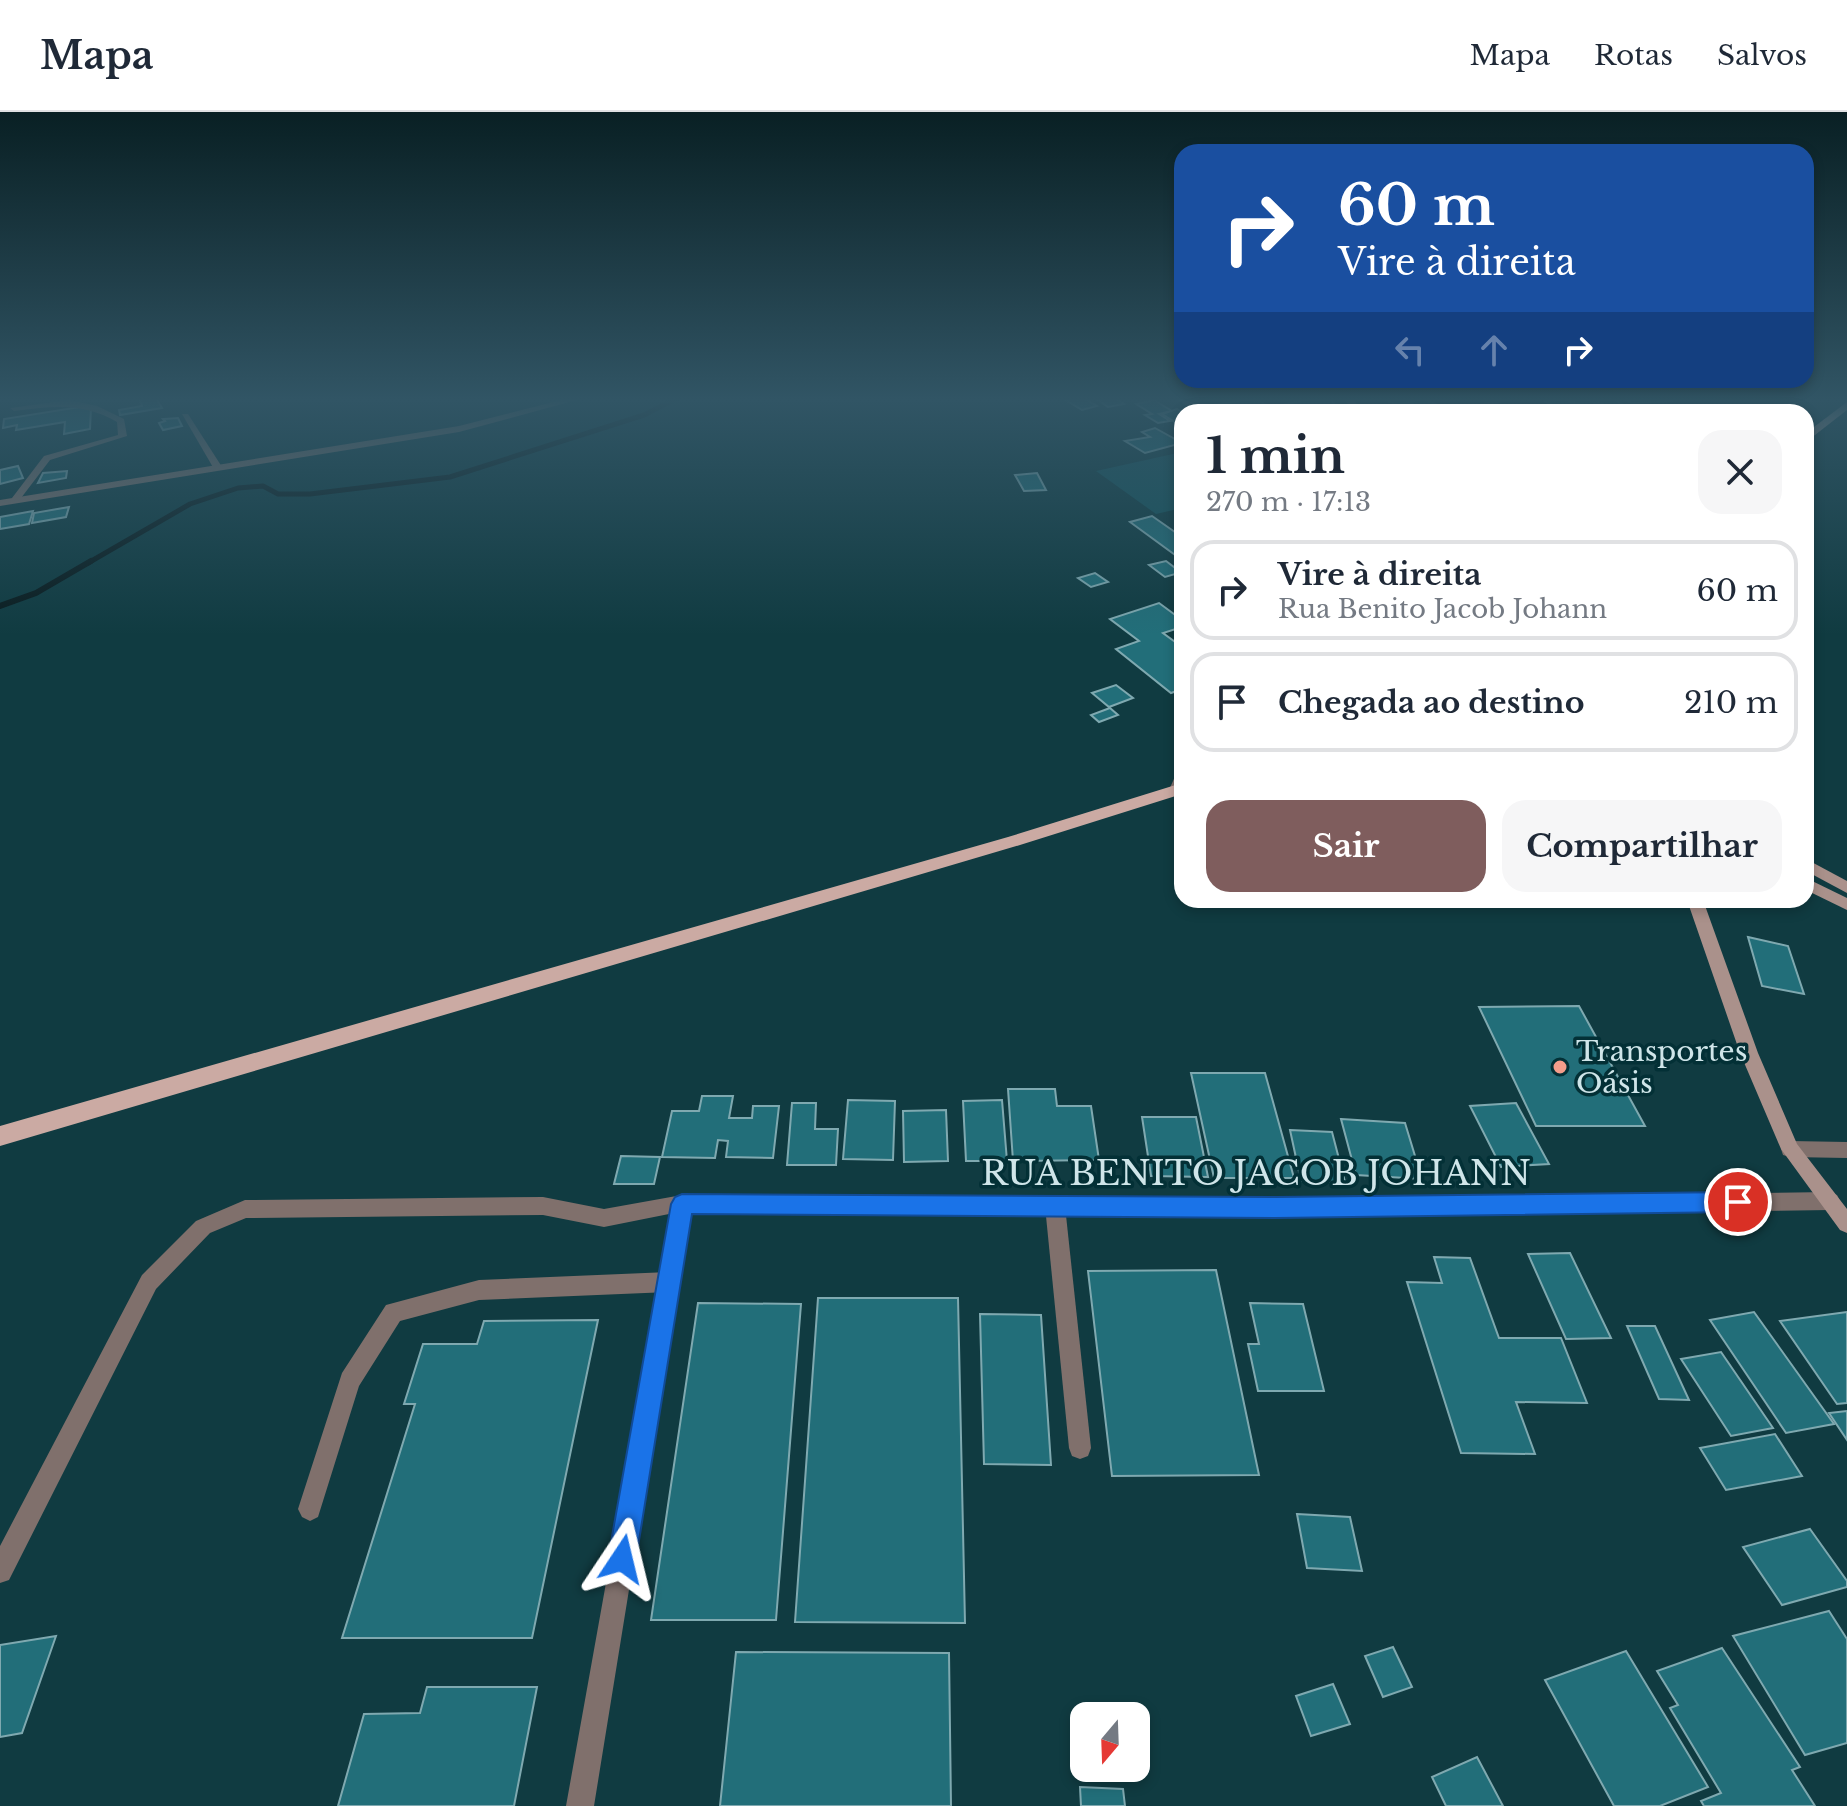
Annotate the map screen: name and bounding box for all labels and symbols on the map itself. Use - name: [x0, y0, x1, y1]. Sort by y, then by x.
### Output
- place label: Transportes Oásis: [1576, 1034, 1747, 1101]
- marker: Transportes Oásis: [1551, 1058, 1569, 1076]
- street label: RUA BENITO JACOB JOHANN: [981, 1152, 1531, 1194]
- pin: [1704, 1168, 1772, 1236]
- position arrow: [580, 1517, 664, 1601]
- north arrow: [1070, 1702, 1150, 1782]

